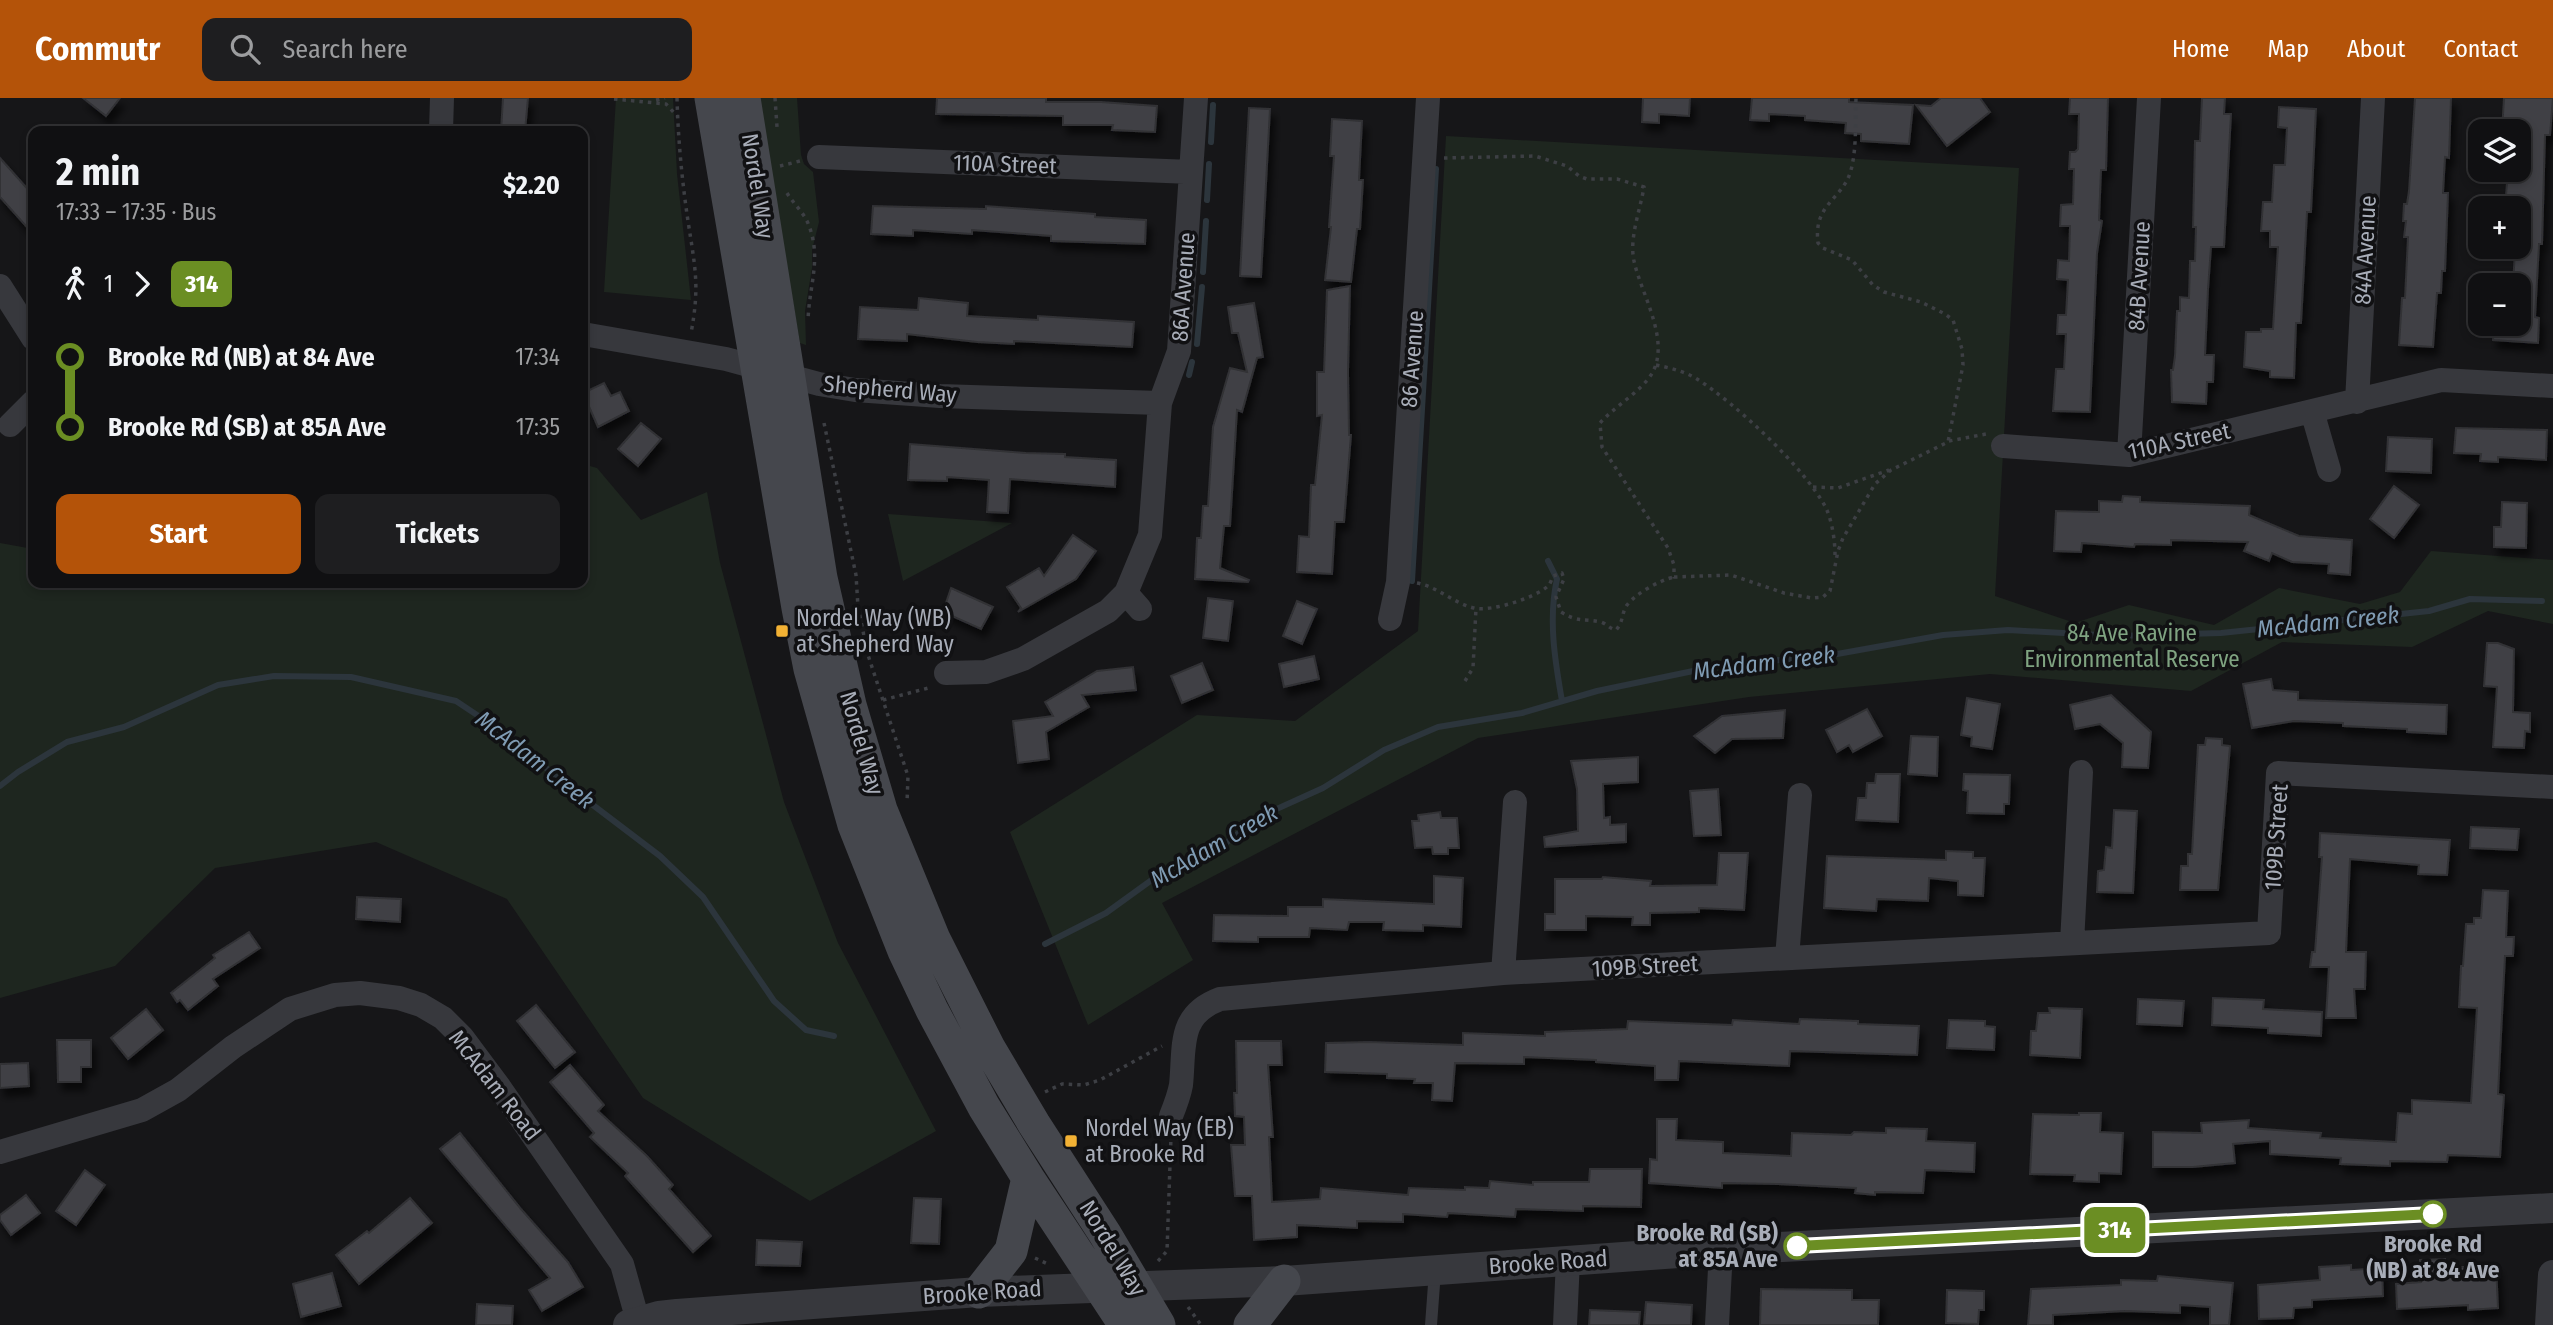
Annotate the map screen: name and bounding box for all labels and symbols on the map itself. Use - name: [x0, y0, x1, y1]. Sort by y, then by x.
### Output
- street label: Nordel Way: [736, 131, 780, 241]
- street label: 110A Street: [953, 148, 1058, 180]
- street label: 84A Avenue: [2348, 195, 2382, 305]
- street label: 84B Avenue: [2122, 220, 2156, 332]
- street label: 86A Avenue: [1165, 231, 1201, 343]
- street label: 86 Avenue: [1395, 309, 1429, 409]
- street label: Shepherd Way: [822, 369, 958, 409]
- street label: 110A Street: [2125, 416, 2233, 465]
- water label: McAdam Creek: [2256, 601, 2401, 643]
- place label: Nordel Way (WB) at Shepherd Way: [796, 604, 954, 658]
- park label: 84 Ave Ravine Environmental Reserve: [2024, 619, 2240, 673]
- marker: Nordel Way (WB) at Shepherd Way: [774, 623, 790, 639]
- water label: McAdam Creek: [1691, 640, 1837, 686]
- street label: Nordel Way: [834, 688, 890, 799]
- water label: McAdam Creek: [470, 705, 600, 815]
- street label: 109B Street: [2258, 782, 2294, 891]
- water label: McAdam Creek: [1145, 798, 1283, 894]
- street label: 109B Street: [1591, 949, 1699, 983]
- street label: McAdam Road: [443, 1024, 547, 1146]
- place label: Nordel Way (EB) at Brooke Rd: [1085, 1114, 1234, 1168]
- marker: Nordel Way (EB) at Brooke Rd: [1063, 1133, 1079, 1149]
- street label: Nordel Way: [1074, 1195, 1153, 1301]
- marker: Brooke Rd (NB) at 84 Ave: [2420, 1201, 2446, 1227]
- line badge: 314: [2075, 1207, 2155, 1253]
- place label: Brooke Rd (SB) at 85A Ave: [1636, 1219, 1778, 1273]
- place label: Brooke Rd (NB) at 84 Ave: [2366, 1230, 2500, 1284]
- marker: Brooke Rd (SB) at 85A Ave: [1784, 1233, 1810, 1259]
- street label: Brooke Road: [1488, 1244, 1608, 1280]
- street label: Brooke Road: [922, 1274, 1042, 1310]

